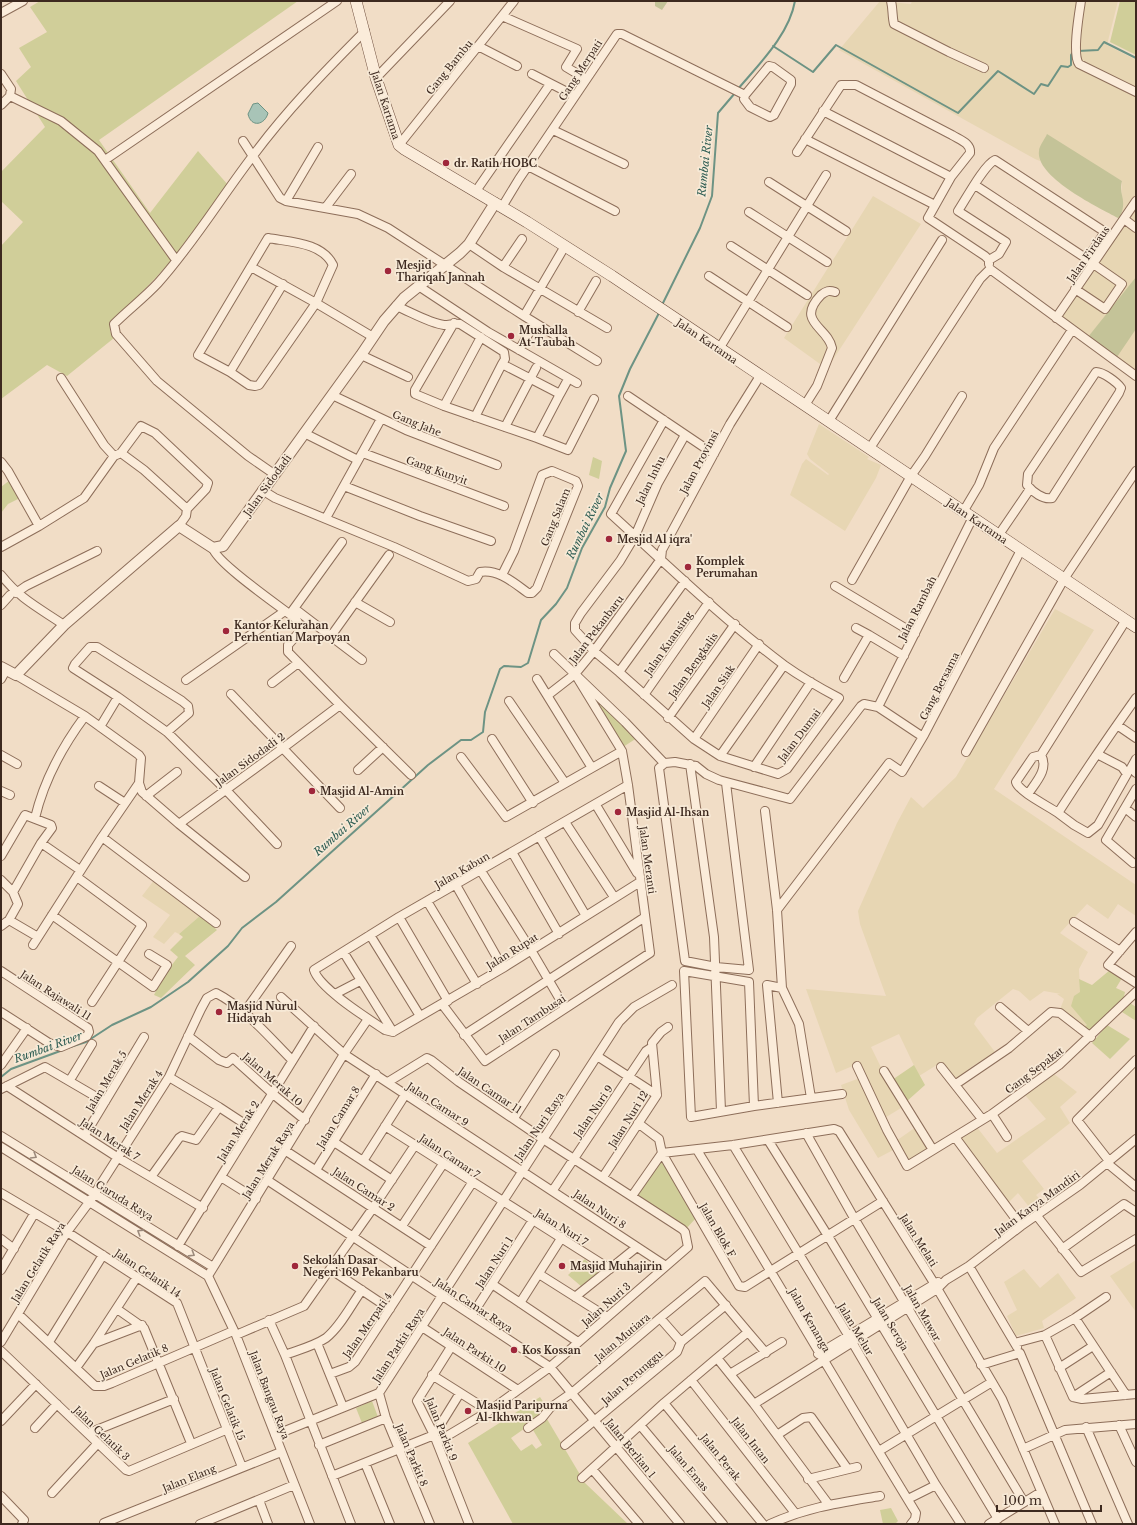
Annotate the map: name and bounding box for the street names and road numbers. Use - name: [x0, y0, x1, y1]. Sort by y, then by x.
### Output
- street label: Gang Bambu: [423, 37, 476, 97]
- street label: Gang Merpati: [556, 37, 605, 103]
- street label: Jalan Kartama: [368, 67, 403, 142]
- street label: Jalan Firdaus: [1063, 223, 1113, 287]
- street label: Jalan Kartama: [672, 315, 740, 367]
- street label: Gang Jahe: [390, 408, 443, 439]
- street label: Jalan Provinsi: [676, 428, 722, 498]
- street label: Jalan Sidodadi: [239, 451, 295, 520]
- street label: Gang Kunyit: [404, 453, 470, 488]
- street label: Jalan Inhu: [632, 454, 668, 508]
- street label: Gang Salam: [538, 486, 573, 548]
- street label: Jalan Kartama: [942, 495, 1010, 547]
- street label: Jalan Rambah: [895, 574, 939, 645]
- street label: Jalan Pekanbaru: [565, 592, 626, 668]
- street label: Jalan Kuansing: [640, 608, 696, 680]
- street label: Jalan Bengkalis: [665, 630, 721, 702]
- street label: Gang Bersama: [917, 650, 962, 722]
- street label: Jalan Siak: [698, 662, 738, 712]
- street label: Jalan Dumai: [774, 706, 824, 766]
- street label: Jalan Sidodadi 2: [212, 730, 287, 790]
- street label: Jalan Meranti: [636, 823, 659, 895]
- street label: Jalan Kabun: [431, 849, 492, 892]
- street label: Jalan Rupat: [482, 930, 541, 973]
- street label: Jalan Rajawali 11: [16, 967, 94, 1023]
- street label: Jalan Tambusai: [495, 992, 569, 1046]
- street label: Gang Sepakat: [1002, 1044, 1066, 1097]
- street label: Jalan Merak 5: [82, 1048, 130, 1116]
- street label: Jalan Merak 10: [239, 1049, 305, 1109]
- street label: Jalan Camar 11: [454, 1063, 524, 1116]
- street label: Jalan Merak 4: [116, 1068, 166, 1134]
- street label: Jalan Camar 9: [403, 1078, 471, 1129]
- street label: Jalan Nuri 9: [570, 1083, 616, 1142]
- street label: Jalan Camar 8: [313, 1084, 363, 1153]
- street label: Jalan Nuri 12: [605, 1088, 651, 1152]
- street label: Jalan Nuri Raya: [511, 1089, 567, 1164]
- street label: Jalan Merak 2: [213, 1098, 262, 1166]
- street label: Jalan Merak 7: [76, 1114, 143, 1164]
- street label: Jalan Merak Raya: [238, 1119, 298, 1203]
- street label: Jalan Camar 7: [415, 1130, 483, 1182]
- street label: Jalan Garuda Raya: [68, 1162, 156, 1224]
- street label: Jalan Camar 2: [329, 1164, 397, 1214]
- street label: Jalan Karya Mandiri: [991, 1168, 1083, 1240]
- street label: Jalan Nuri 8: [569, 1186, 628, 1232]
- street label: Jalan Blok F: [696, 1199, 739, 1260]
- street label: Jalan Nuri 7: [531, 1205, 591, 1249]
- street label: Jalan Melati: [896, 1210, 940, 1270]
- street label: Jalan Gelatik Raya: [7, 1219, 69, 1306]
- street label: Jalan Nuri 1: [472, 1234, 516, 1292]
- street label: Jalan Gelatik 14: [110, 1245, 184, 1301]
- street label: Jalan Camar Raya: [431, 1274, 515, 1336]
- street label: Jalan Nuri 3: [578, 1280, 633, 1330]
- street label: Jalan Mawar: [900, 1281, 944, 1344]
- street label: Jalan Kenanga: [785, 1284, 833, 1355]
- street label: Jalan Merpati 4: [339, 1290, 395, 1362]
- street label: Jalan Seroja: [869, 1294, 912, 1354]
- street label: Jalan Melur: [834, 1299, 876, 1358]
- street label: Jalan Parkit Raya: [368, 1305, 428, 1387]
- street label: Jalan Mutiara: [591, 1310, 653, 1366]
- street label: Jalan Parkit 10: [439, 1324, 509, 1376]
- street label: Jalan Gelatik 8: [96, 1341, 170, 1382]
- street label: Jalan Bangau Raya: [246, 1347, 293, 1442]
- street label: Jalan Perunggu: [597, 1347, 666, 1409]
- street label: Jalan Gelatik 15: [206, 1364, 248, 1443]
- street label: Jalan Parkit 9: [422, 1394, 460, 1463]
- street label: Jalan Gelatik 3: [69, 1402, 132, 1463]
- street label: Jalan Intan: [727, 1413, 773, 1466]
- street label: Jalan Berlian 1: [602, 1415, 658, 1480]
- street label: Jalan Parkit 8: [392, 1420, 431, 1489]
- street label: Jalan Perak: [697, 1430, 744, 1484]
- street label: Jalan Emas: [664, 1441, 712, 1494]
- street label: Jalan Elang: [159, 1461, 219, 1496]

